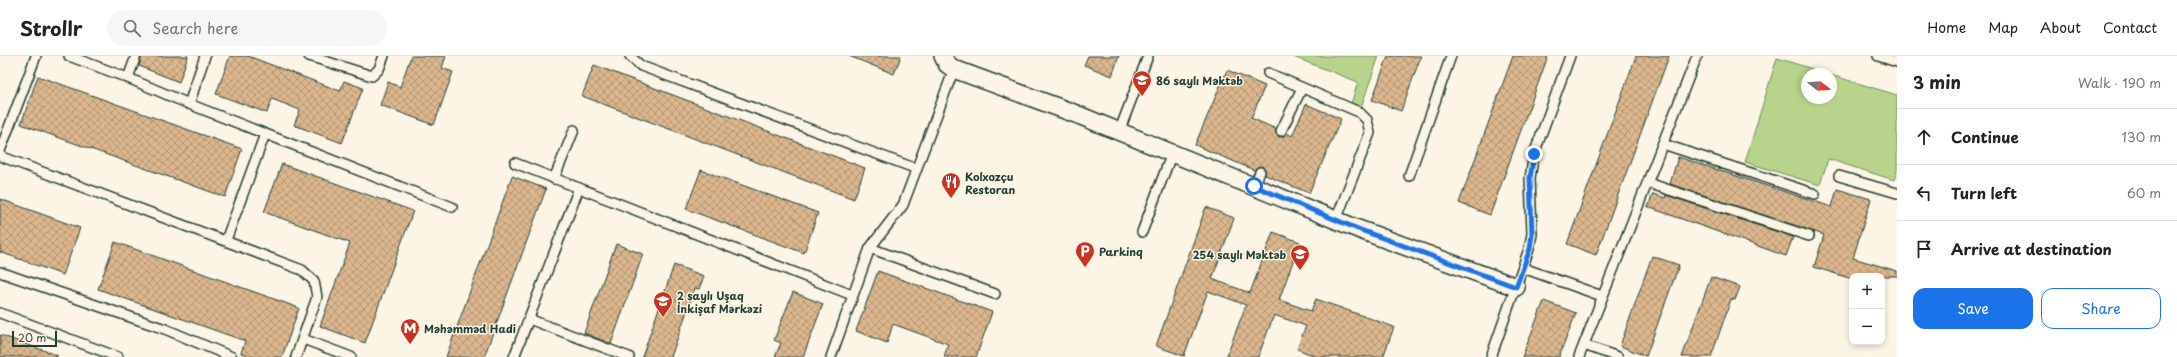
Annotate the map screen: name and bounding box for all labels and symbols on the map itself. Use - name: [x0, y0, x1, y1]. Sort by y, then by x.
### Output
- north arrow: [1801, 68, 1837, 104]
- school or university icon: 86 saylı Məktəb: [1131, 69, 1153, 97]
- place label: 86 saylı Məktəb: [1156, 72, 1243, 89]
- route end: [1525, 145, 1543, 163]
- place label: Kolxozçu Restoran: [965, 168, 1016, 198]
- restaurant icon: Kolxozçu Restoran: [940, 171, 962, 199]
- route start: [1245, 177, 1263, 195]
- parking icon: Parkinq: [1074, 240, 1096, 268]
- place label: Parkinq: [1099, 243, 1143, 260]
- school or university icon: 254 saylı Məktəb: [1289, 243, 1311, 271]
- place label: 254 saylı Məktəb: [1193, 246, 1286, 263]
- place label: 2 saylı Uşaq İnkişaf Mərkəzi: [677, 287, 763, 317]
- school or university icon: 2 saylı Uşaq İnkişaf Mərkəzi: [652, 290, 674, 318]
- metro station icon: Məhəmməd Hadi: [399, 317, 421, 345]
- place label: Məhəmməd Hadi: [424, 320, 516, 337]
- scale bar: [12, 329, 57, 348]

